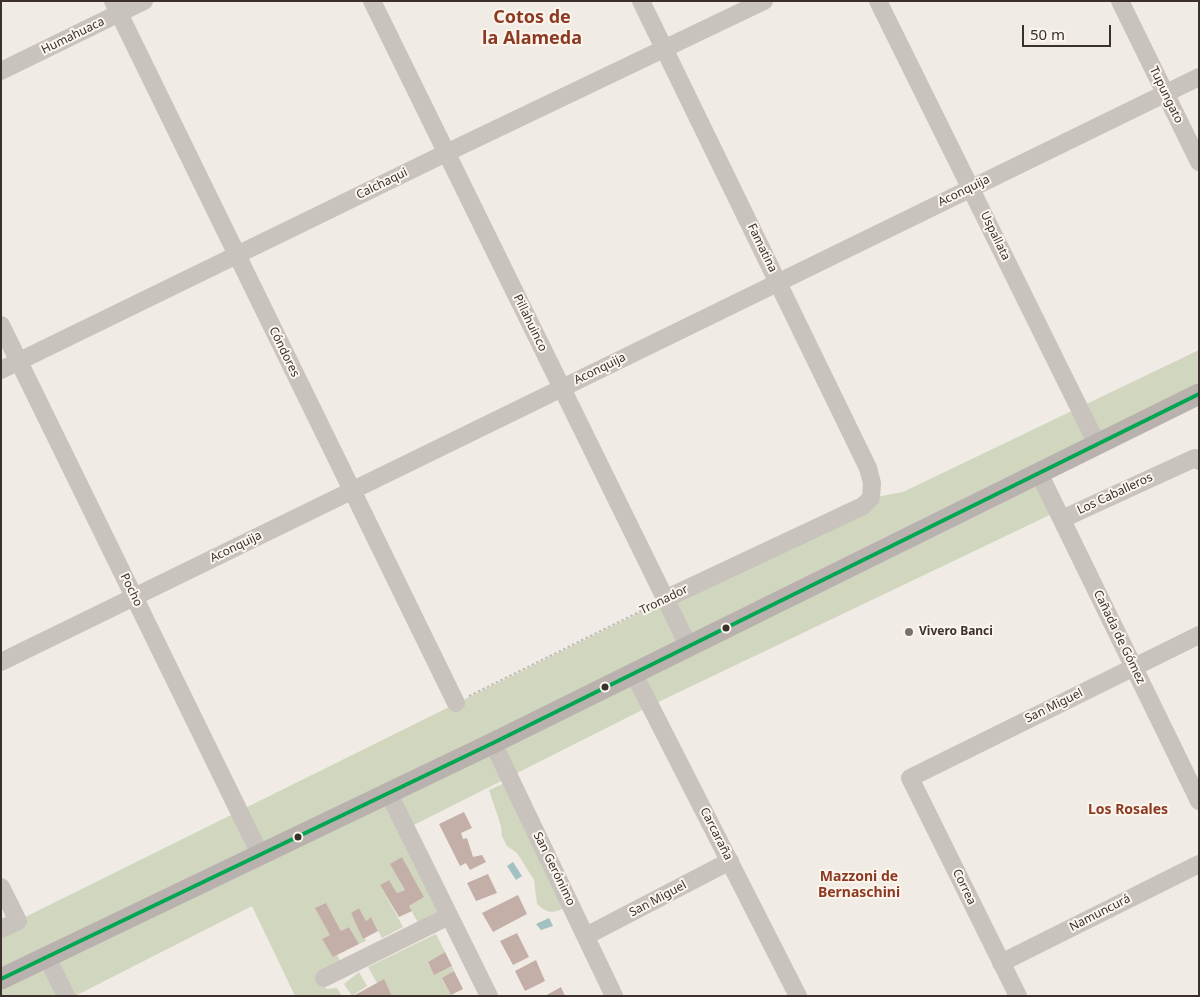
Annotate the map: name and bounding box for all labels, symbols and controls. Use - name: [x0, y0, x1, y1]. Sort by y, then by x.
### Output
- district label: Cotos de la Alameda: [482, 7, 582, 50]
- street label: Humahuaca: [39, 15, 107, 57]
- scale bar: [1025, 15, 1114, 47]
- text: 50 m: [1030, 24, 1065, 44]
- street label: Tupungato: [1146, 64, 1186, 126]
- street label: Calchaqui: [354, 165, 410, 203]
- street label: Aconquija: [936, 172, 992, 210]
- street label: Uspallata: [977, 209, 1013, 263]
- street label: Famatina: [744, 221, 780, 275]
- street label: Pillahuinco: [510, 292, 550, 354]
- street label: Cóndores: [266, 325, 302, 379]
- street label: Aconquija: [572, 350, 628, 388]
- street label: Los Caballeros: [1075, 470, 1155, 518]
- street label: Aconquija: [208, 528, 264, 566]
- street label: Pocho: [117, 571, 145, 609]
- street label: Tronador: [638, 582, 690, 618]
- street label: Cañada de Gómez: [1090, 588, 1148, 686]
- unlabelled marker: [721, 623, 731, 633]
- place label: Vivero Banci: [919, 625, 993, 639]
- marker: Vivero Banci: [903, 626, 915, 638]
- unlabelled marker: [600, 682, 610, 692]
- street label: San Miguel: [1023, 686, 1085, 726]
- district label: Los Rosales: [1088, 802, 1168, 818]
- street label: Carcaraña: [697, 805, 735, 863]
- street label: San Gerónimo: [530, 830, 578, 908]
- unlabelled marker: [293, 832, 303, 842]
- street label: Correa: [949, 867, 979, 907]
- district label: Mazzoni de Bernaschini: [818, 869, 900, 902]
- street label: San Miguel: [627, 878, 689, 920]
- street label: Namuncurá: [1067, 891, 1133, 935]

